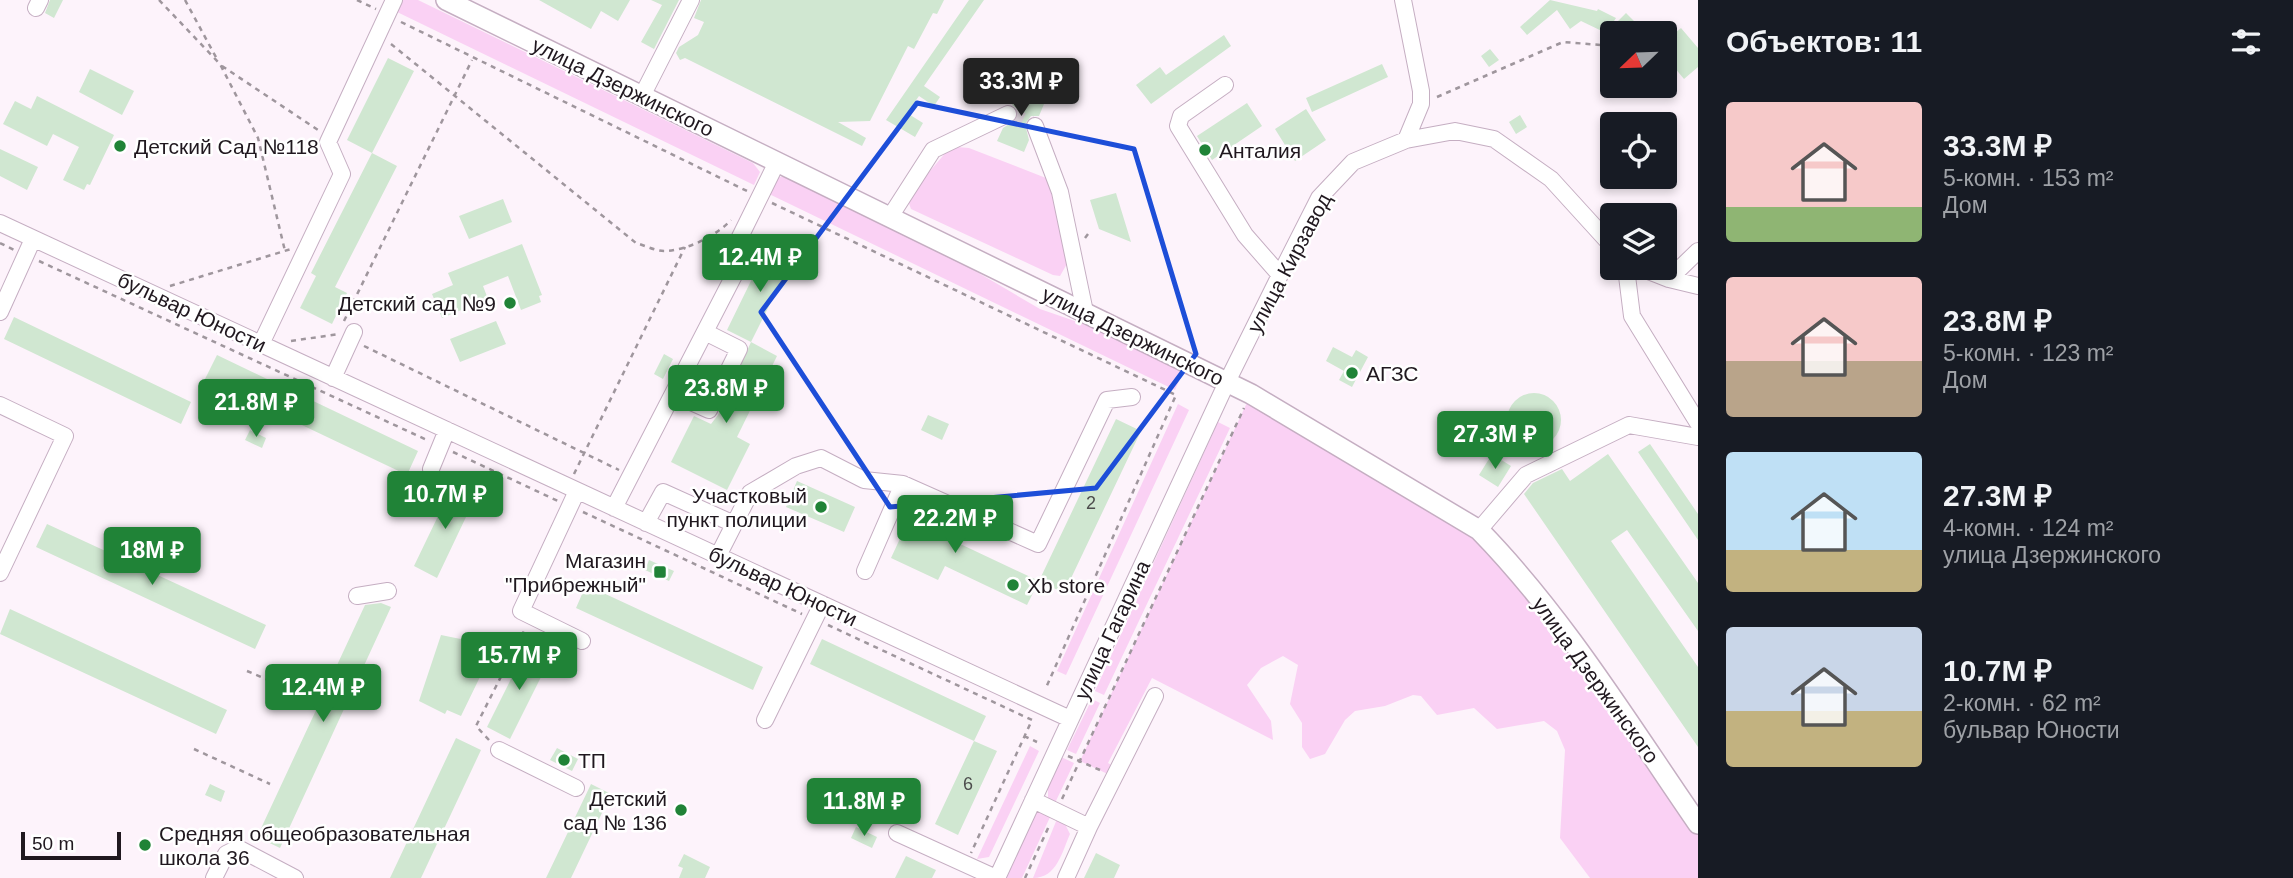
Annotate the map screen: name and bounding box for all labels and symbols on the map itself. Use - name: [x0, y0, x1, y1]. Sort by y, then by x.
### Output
- north arrow: [1600, 21, 1676, 98]
- street label: улица Дзержинского: [528, 33, 718, 141]
- pin: 33.3M ₽: [956, 58, 1086, 118]
- place label: Детский Сад №118: [134, 135, 319, 158]
- marker: Детский Сад №118: [112, 138, 128, 154]
- place label: Анталия: [1219, 139, 1301, 162]
- marker: Анталия: [1197, 142, 1213, 158]
- street label: улица Кирзавод: [1243, 189, 1335, 337]
- pin: 12.4M ₽: [695, 234, 825, 294]
- street label: бульвар Юности: [114, 268, 270, 356]
- street label: улица Дзержинского: [1038, 282, 1228, 390]
- place label: Детский сад №9: [338, 292, 496, 315]
- marker: Детский сад №9: [502, 295, 518, 311]
- place label: АГЗС: [1366, 362, 1419, 385]
- marker: АГЗС: [1344, 365, 1360, 381]
- pin: 23.8M ₽: [661, 366, 791, 425]
- pin: 21.8M ₽: [191, 380, 321, 439]
- pin: 27.3M ₽: [1430, 412, 1560, 471]
- pin: 10.7M ₽: [380, 472, 510, 531]
- place label: Участковый пункт полиции: [667, 484, 807, 531]
- house number: 2: [1086, 493, 1096, 513]
- pin: 22.2M ₽: [890, 496, 1020, 555]
- marker: Участковый пункт полиции: [813, 499, 829, 515]
- pin: 18M ₽: [103, 528, 201, 587]
- street label: бульвар Юности: [705, 542, 861, 630]
- place label: Магазин "Прибрежный": [505, 549, 646, 596]
- street label: улица Гагарина: [1070, 556, 1154, 703]
- marker: Магазин "Прибрежный": [652, 564, 668, 580]
- place label: Xb store: [1027, 574, 1105, 597]
- marker: Xb store: [1005, 577, 1021, 593]
- street label: улица Дзержинского: [1528, 593, 1664, 767]
- pin: 15.7M ₽: [454, 632, 584, 692]
- pin: 12.4M ₽: [258, 664, 388, 724]
- place label: ТП: [578, 749, 606, 772]
- marker: ТП: [556, 752, 572, 768]
- house number: 6: [963, 774, 973, 794]
- pin: 11.8M ₽: [799, 778, 929, 838]
- place label: Детский сад № 136: [563, 787, 667, 834]
- marker: Детский сад № 136: [673, 802, 689, 818]
- place label: Средняя общеобразовательная школа 36: [159, 822, 470, 869]
- scale bar: [21, 829, 121, 861]
- marker: Средняя общеобразовательная школа 36: [137, 837, 153, 853]

